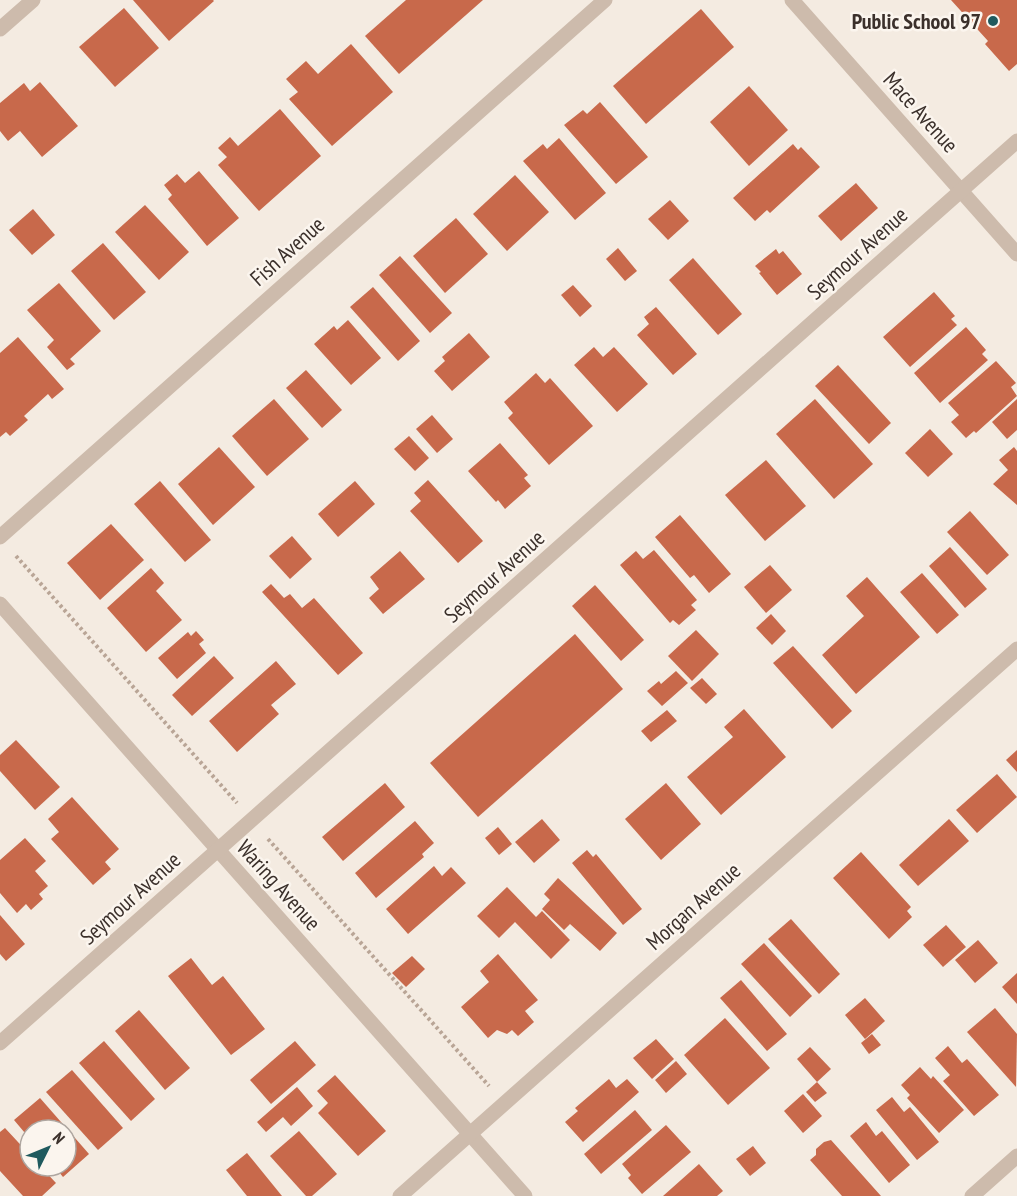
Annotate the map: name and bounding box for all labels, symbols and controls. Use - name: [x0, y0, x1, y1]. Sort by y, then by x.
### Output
- place label: Public School 97: [852, 7, 981, 35]
- marker: Public School 97: [986, 14, 1000, 28]
- street label: Mace Avenue: [877, 66, 965, 158]
- street label: Seymour Avenue: [801, 201, 913, 305]
- street label: Fish Avenue: [244, 210, 330, 292]
- street label: Seymour Avenue: [438, 524, 550, 628]
- street label: Waring Avenue: [231, 834, 327, 936]
- street label: Seymour Avenue: [74, 846, 186, 950]
- street label: Morgan Avenue: [640, 856, 746, 956]
- north arrow: [18, 1118, 78, 1178]
- text: N: [49, 1128, 69, 1148]

